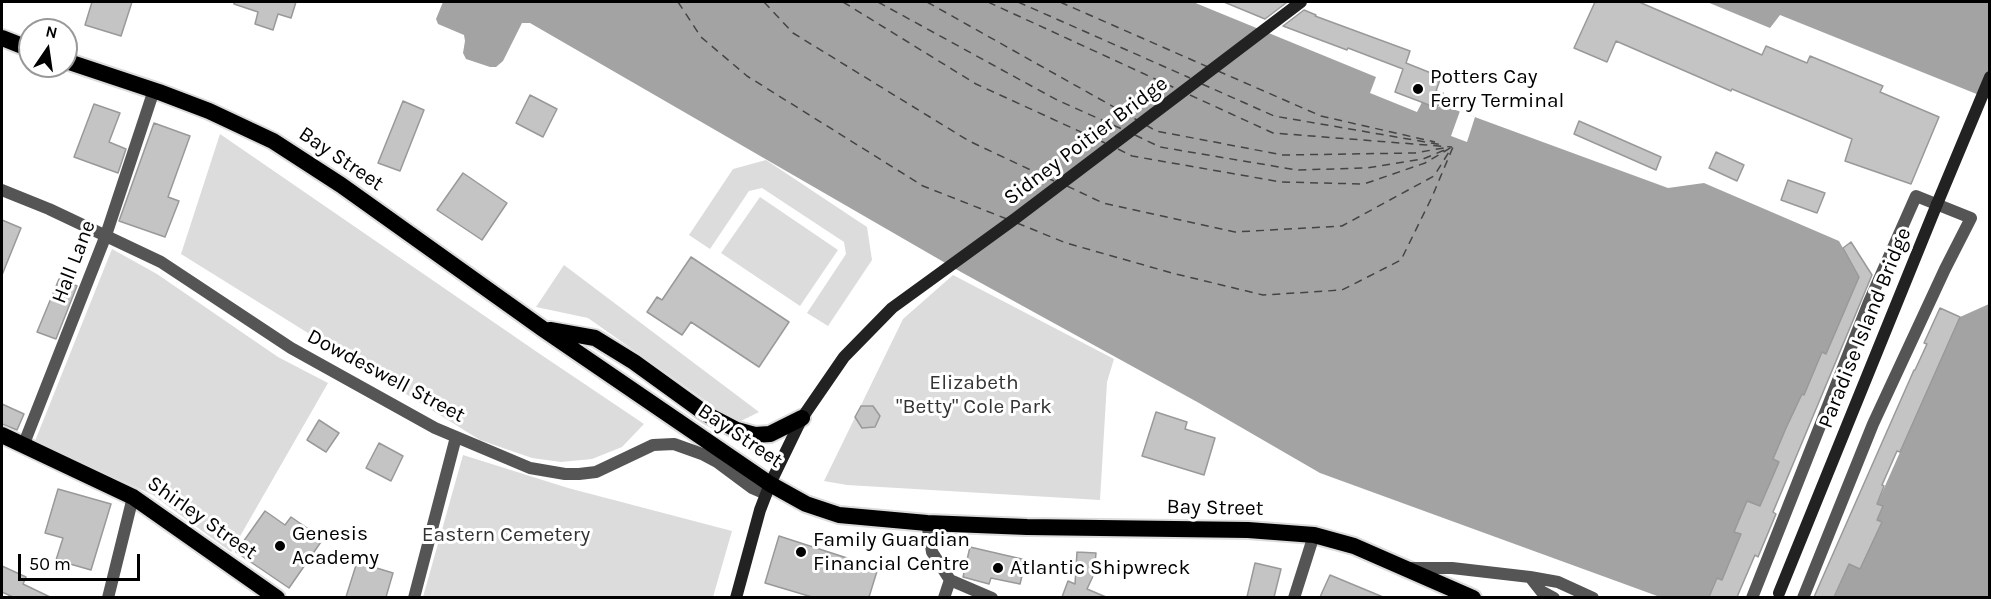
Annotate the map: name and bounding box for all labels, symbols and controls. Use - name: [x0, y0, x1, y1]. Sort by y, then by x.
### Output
- north arrow: [18, 18, 78, 78]
- text: N: [44, 21, 59, 42]
- place label: Potters Cay Ferry Terminal: [1430, 64, 1564, 114]
- street label: Sidney Poitier Bridge: [999, 71, 1173, 211]
- marker: Potters Cay Ferry Terminal: [1411, 82, 1425, 96]
- street label: Bay Street: [294, 121, 388, 197]
- street label: Hall Lane: [47, 217, 101, 307]
- street label: Paradise Island Bridge: [1813, 224, 1917, 432]
- street label: Dowdeswell Street: [303, 324, 469, 428]
- park label: Elizabeth "Betty" Cole Park: [896, 370, 1052, 420]
- street label: Bay Street: [693, 398, 787, 474]
- street label: Shirley Street: [142, 471, 262, 565]
- street label: Bay Street: [1166, 495, 1264, 521]
- place label: Genesis Academy: [292, 521, 379, 571]
- park label: Eastern Cemetery: [422, 522, 590, 548]
- place label: Family Guardian Financial Centre: [813, 527, 970, 577]
- marker: Genesis Academy: [273, 539, 287, 553]
- scale bar: [21, 542, 142, 580]
- marker: Family Guardian Financial Centre: [794, 545, 808, 559]
- text: 50 m: [29, 553, 71, 575]
- place label: Atlantic Shipwreck: [1010, 555, 1190, 581]
- marker: Atlantic Shipwreck: [991, 561, 1005, 575]

